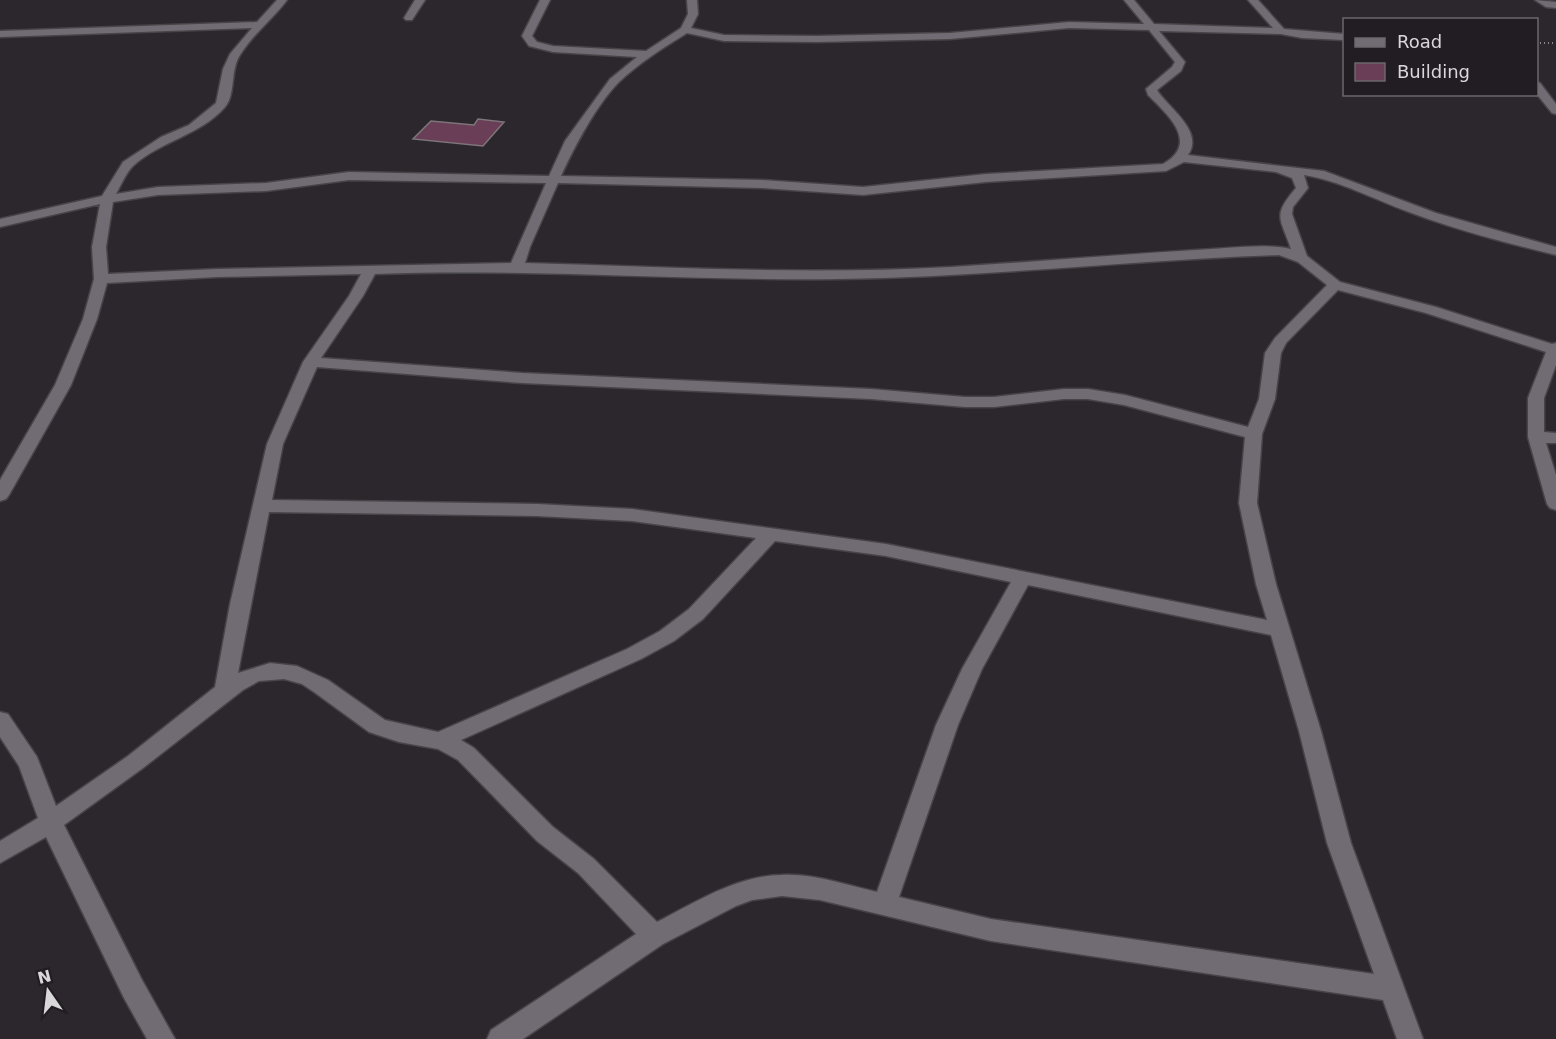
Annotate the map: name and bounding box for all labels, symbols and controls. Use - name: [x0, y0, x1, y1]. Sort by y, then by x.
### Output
- legend: [1343, 18, 1538, 96]
- text: Road: [1397, 31, 1442, 52]
- text: Building: [1397, 61, 1470, 82]
- north arrow: [18, 961, 78, 1021]
- text: N: [36, 966, 53, 988]

